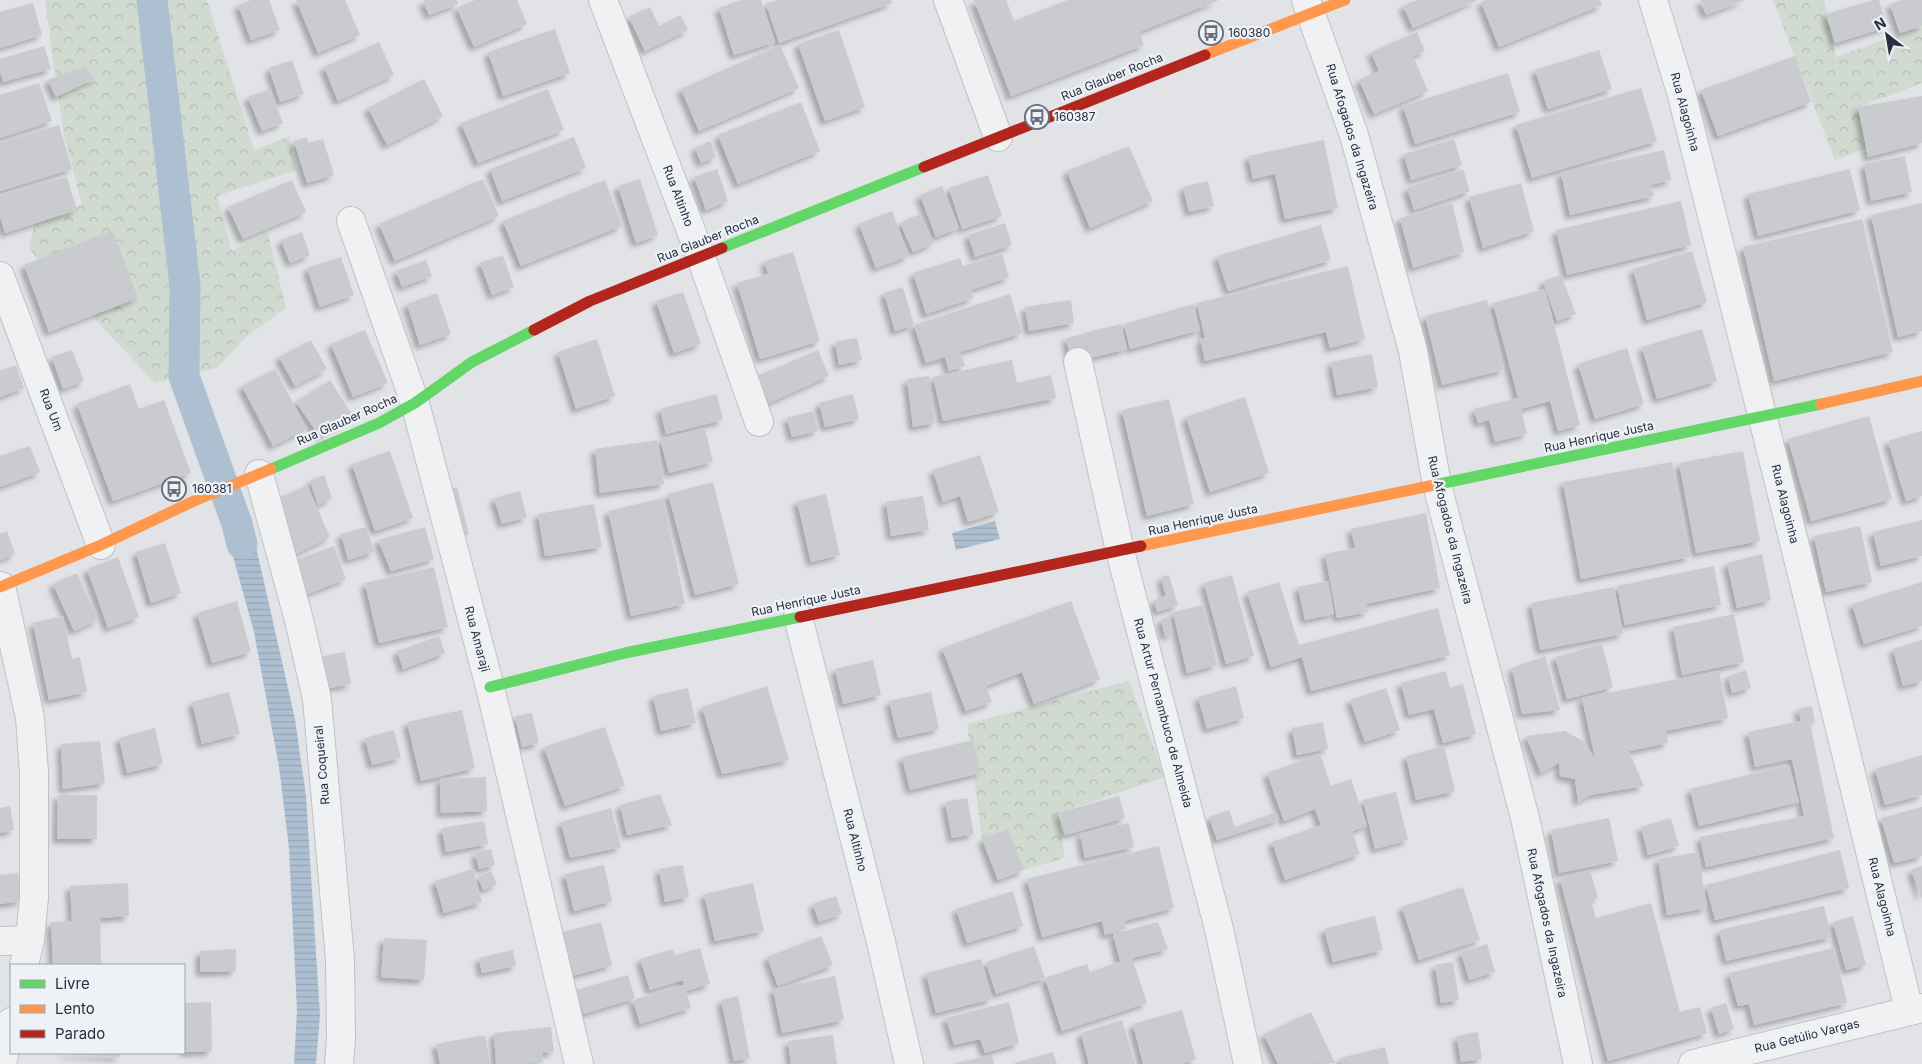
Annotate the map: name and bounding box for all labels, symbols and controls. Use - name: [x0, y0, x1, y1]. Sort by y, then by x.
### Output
- north arrow: [1862, 10, 1912, 60]
- text: N: [1871, 13, 1889, 33]
- bus stop icon: 160380: [1198, 20, 1224, 46]
- place label: 160380: [1228, 25, 1270, 40]
- street label: Rua Glauber Rocha: [1059, 49, 1165, 104]
- street label: Rua Afogados da Ingazeira: [1323, 62, 1382, 212]
- street label: Rua Alagoinha: [1668, 71, 1703, 153]
- bus stop icon: 160387: [1024, 104, 1050, 130]
- place label: 160387: [1054, 109, 1096, 124]
- street label: Rua Altinho: [660, 163, 697, 229]
- street label: Rua Glauber Rocha: [655, 211, 761, 266]
- street label: Rua Um: [37, 386, 66, 433]
- street label: Rua Glauber Rocha: [294, 391, 399, 448]
- street label: Rua Henrique Justa: [1543, 418, 1655, 455]
- street label: Rua Afogados da Ingazeira: [1425, 454, 1476, 606]
- street label: Rua Alagoinha: [1768, 463, 1803, 545]
- bus stop icon: 160381: [161, 476, 187, 502]
- place label: 160381: [192, 481, 232, 496]
- street label: Rua Henrique Justa: [1147, 501, 1259, 538]
- street label: Rua Henrique Justa: [750, 582, 862, 619]
- street label: Rua Amaraji: [461, 604, 493, 674]
- street label: Rua Artur Pernambuco de Almeida: [1131, 616, 1196, 809]
- street label: Rua Coqueiral: [311, 725, 332, 805]
- street label: Rua Altinho: [840, 807, 871, 873]
- street label: Rua Afogados da Ingazeira: [1524, 847, 1571, 999]
- street label: Rua Alagoinha: [1865, 856, 1900, 938]
- legend: [10, 964, 185, 1054]
- text: Livre: [55, 974, 90, 993]
- text: Lento: [55, 999, 95, 1018]
- street label: Rua Getúlio Vargas: [1753, 1015, 1861, 1056]
- text: Parado: [55, 1024, 105, 1043]

